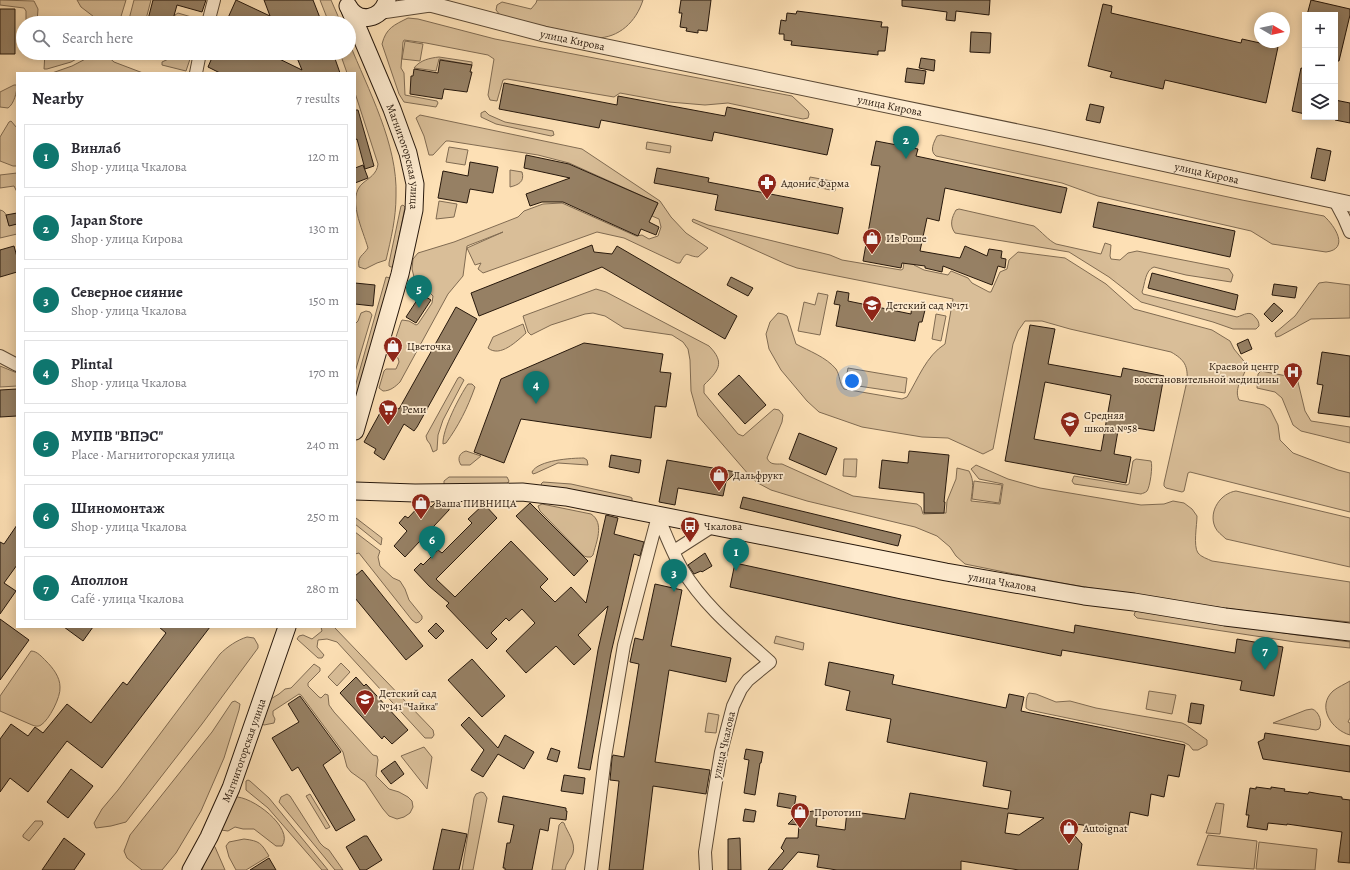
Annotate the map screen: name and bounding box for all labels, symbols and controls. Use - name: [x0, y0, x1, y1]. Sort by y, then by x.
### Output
- north arrow: [1254, 12, 1290, 48]
- map controls: [1302, 12, 1338, 120]
- button: +: [1302, 12, 1338, 48]
- search box: [16, 16, 356, 60]
- street label: улица Кирова: [538, 26, 607, 54]
- icon: search: [30, 27, 52, 49]
- text: Search here: [62, 28, 133, 48]
- button: −: [1302, 48, 1338, 84]
- button: layers: [1302, 84, 1338, 120]
- text: Nearby: [32, 87, 83, 110]
- text: 7 results: [296, 90, 340, 107]
- street label: улица Кирова: [855, 91, 924, 120]
- street label: Магнитогорская улица: [383, 101, 423, 211]
- pin: 2: [893, 126, 919, 159]
- text: Винлаб: [71, 138, 121, 158]
- text: 1: [44, 148, 48, 165]
- text: 120 m: [308, 148, 339, 165]
- text: Shop · улица Чкалова: [71, 158, 187, 175]
- street label: улица Кирова: [1172, 158, 1241, 187]
- pharmacy icon: Адонис Фарма: [756, 172, 778, 200]
- place label: Адонис Фарма: [780, 176, 850, 191]
- text: Japan Store: [71, 210, 143, 230]
- text: 2: [43, 220, 49, 237]
- text: 130 m: [309, 220, 339, 237]
- shop icon: Ив Роше: [861, 227, 883, 255]
- text: Shop · улица Кирова: [71, 230, 183, 247]
- place label: Ив Роше: [886, 231, 927, 246]
- pin: 5: [406, 275, 432, 308]
- text: Северное сияние: [71, 282, 183, 302]
- text: 3: [43, 292, 49, 309]
- text: 150 m: [309, 292, 339, 309]
- school or university icon: Детский сад №171: [861, 294, 883, 322]
- place label: Детский сад №171: [886, 298, 969, 313]
- text: Shop · улица Чкалова: [71, 302, 187, 319]
- shop icon: Цветочка: [382, 335, 404, 363]
- place label: Цветочка: [407, 339, 452, 354]
- text: Plintal: [71, 354, 113, 374]
- place label: Краевой центр восстановительной медицины: [1134, 359, 1279, 387]
- hospital icon: Краевой центр восстановительной медицины: [1282, 361, 1304, 389]
- text: 4: [43, 364, 49, 381]
- text: 170 m: [309, 364, 339, 381]
- pin: 4: [523, 371, 549, 404]
- your location: [842, 371, 862, 391]
- text: Shop · улица Чкалова: [71, 374, 187, 391]
- supermarket icon: Реми: [377, 398, 399, 426]
- place label: Реми: [402, 402, 426, 417]
- place label: Средняя школа №58: [1084, 408, 1137, 436]
- school or university icon: Средняя школа №58: [1059, 410, 1081, 438]
- text: МУПВ "ВПЭС": [71, 426, 163, 446]
- text: 5: [43, 436, 49, 453]
- text: 240 m: [307, 436, 339, 453]
- text: Place · Магнитогорская улица: [71, 446, 235, 463]
- shop icon: Дальфрукт: [708, 464, 730, 492]
- place label: Дальфрукт: [733, 468, 783, 483]
- shop icon: Ваша ПИВНИЦА: [410, 492, 432, 520]
- place label: Ваша ПИВНИЦА: [435, 496, 517, 511]
- text: Шиномонтаж: [71, 498, 165, 518]
- text: 6: [43, 508, 49, 525]
- text: 250 m: [307, 508, 339, 525]
- bus stop icon: Чкалова: [679, 515, 701, 543]
- text: Shop · улица Чкалова: [71, 518, 187, 535]
- place label: Чкалова: [704, 519, 743, 534]
- pin: 6: [419, 526, 445, 559]
- pin: 1: [723, 538, 749, 571]
- pin: 3: [661, 559, 687, 592]
- street label: улица Чкалова: [966, 568, 1039, 595]
- text: Аполлон: [71, 570, 128, 590]
- text: 7: [43, 580, 49, 597]
- text: 280 m: [306, 580, 339, 597]
- text: Café · улица Чкалова: [71, 590, 184, 607]
- pin: 7: [1252, 637, 1278, 670]
- place label: Детский сад №141 "Чайка": [379, 686, 438, 714]
- school or university icon: Детский сад №141 "Чайка": [354, 688, 376, 716]
- street label: Магнитогорская улица: [218, 696, 269, 805]
- street label: улица Чкалова: [709, 709, 739, 781]
- shop icon: Прототип: [789, 801, 811, 829]
- place label: Прототип: [814, 805, 861, 820]
- shop icon: Autoignat: [1058, 817, 1080, 845]
- place label: Autoignat: [1082, 821, 1128, 836]

